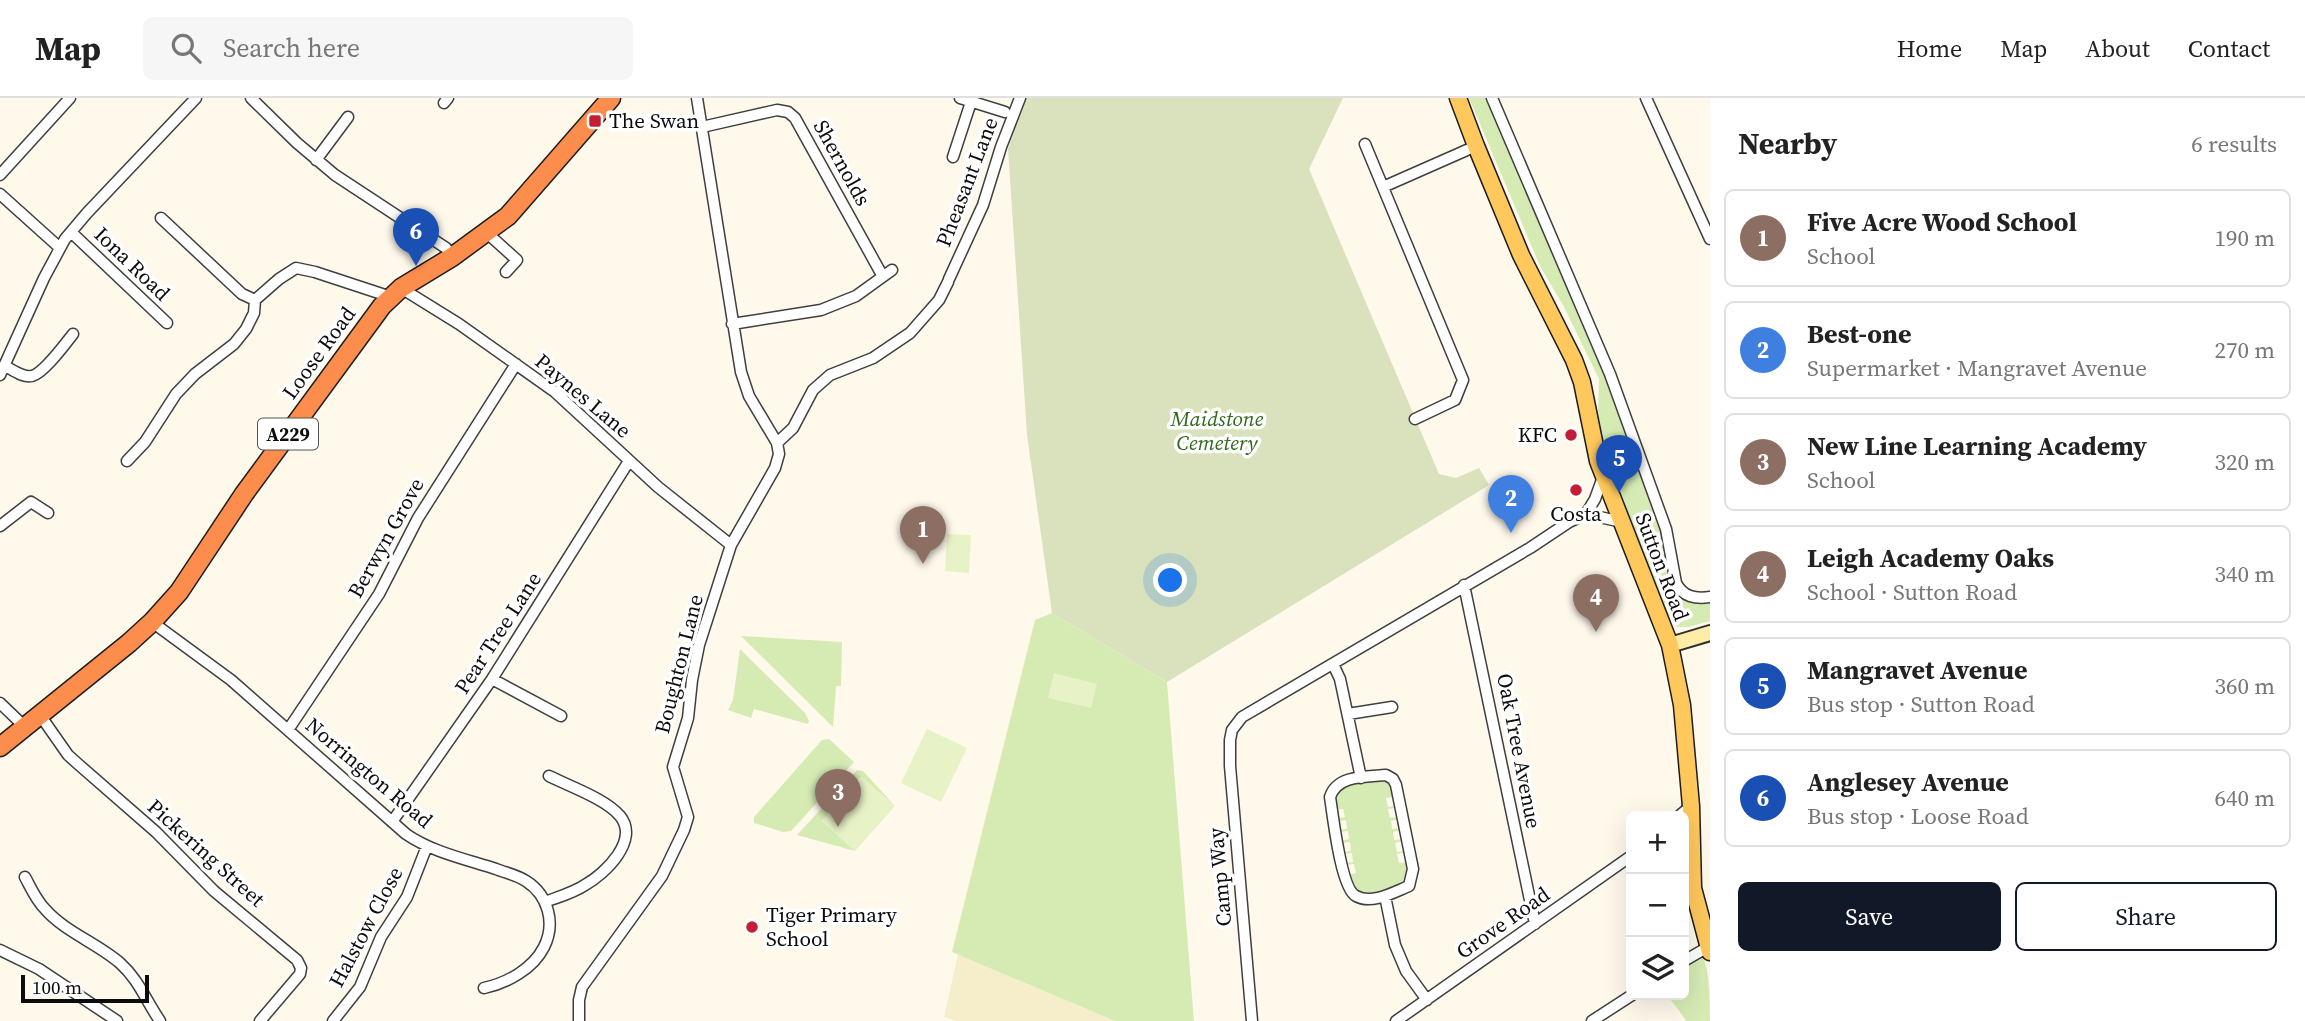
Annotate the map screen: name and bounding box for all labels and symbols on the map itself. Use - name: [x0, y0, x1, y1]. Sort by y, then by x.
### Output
- place label: The Swan: [609, 106, 700, 135]
- marker: The Swan: [587, 113, 603, 129]
- street label: Pheasant Lane: [928, 113, 1005, 251]
- street label: Shernolds: [807, 115, 878, 211]
- pin: 6: [393, 208, 439, 266]
- street label: Iona Road: [88, 220, 177, 307]
- street label: Loose Road: [275, 300, 362, 405]
- street label: Paynes Lane: [529, 347, 638, 445]
- park label: Maidstone Cemetery: [1170, 404, 1264, 457]
- road number: A229: [258, 418, 318, 450]
- place label: KFC: [1518, 420, 1557, 449]
- marker: KFC: [1563, 427, 1579, 443]
- pin: 5: [1596, 435, 1642, 493]
- street label: Berwyn Grove: [341, 473, 430, 603]
- pin: 2: [1488, 475, 1534, 533]
- marker: Costa: [1568, 482, 1584, 498]
- place label: Costa: [1550, 499, 1602, 528]
- pin: 1: [900, 506, 946, 564]
- street label: Sutton Road: [1629, 509, 1696, 625]
- your location: [1153, 563, 1187, 597]
- street label: Pear Tree Lane: [447, 566, 548, 699]
- pin: 4: [1573, 574, 1619, 632]
- street label: Boughton Lane: [647, 591, 710, 736]
- street label: Oak Tree Avenue: [1490, 671, 1549, 831]
- street label: Norrington Road: [300, 711, 439, 835]
- pin: 3: [815, 769, 861, 827]
- street label: Pickering Street: [141, 792, 271, 913]
- street label: Camp Way: [1201, 826, 1238, 928]
- street label: Halstow Close: [322, 862, 409, 992]
- street label: Grove Road: [1450, 880, 1555, 965]
- place label: Tiger Primary School: [766, 900, 897, 953]
- marker: Tiger Primary School: [744, 919, 760, 935]
- scale bar: [21, 972, 149, 1004]

